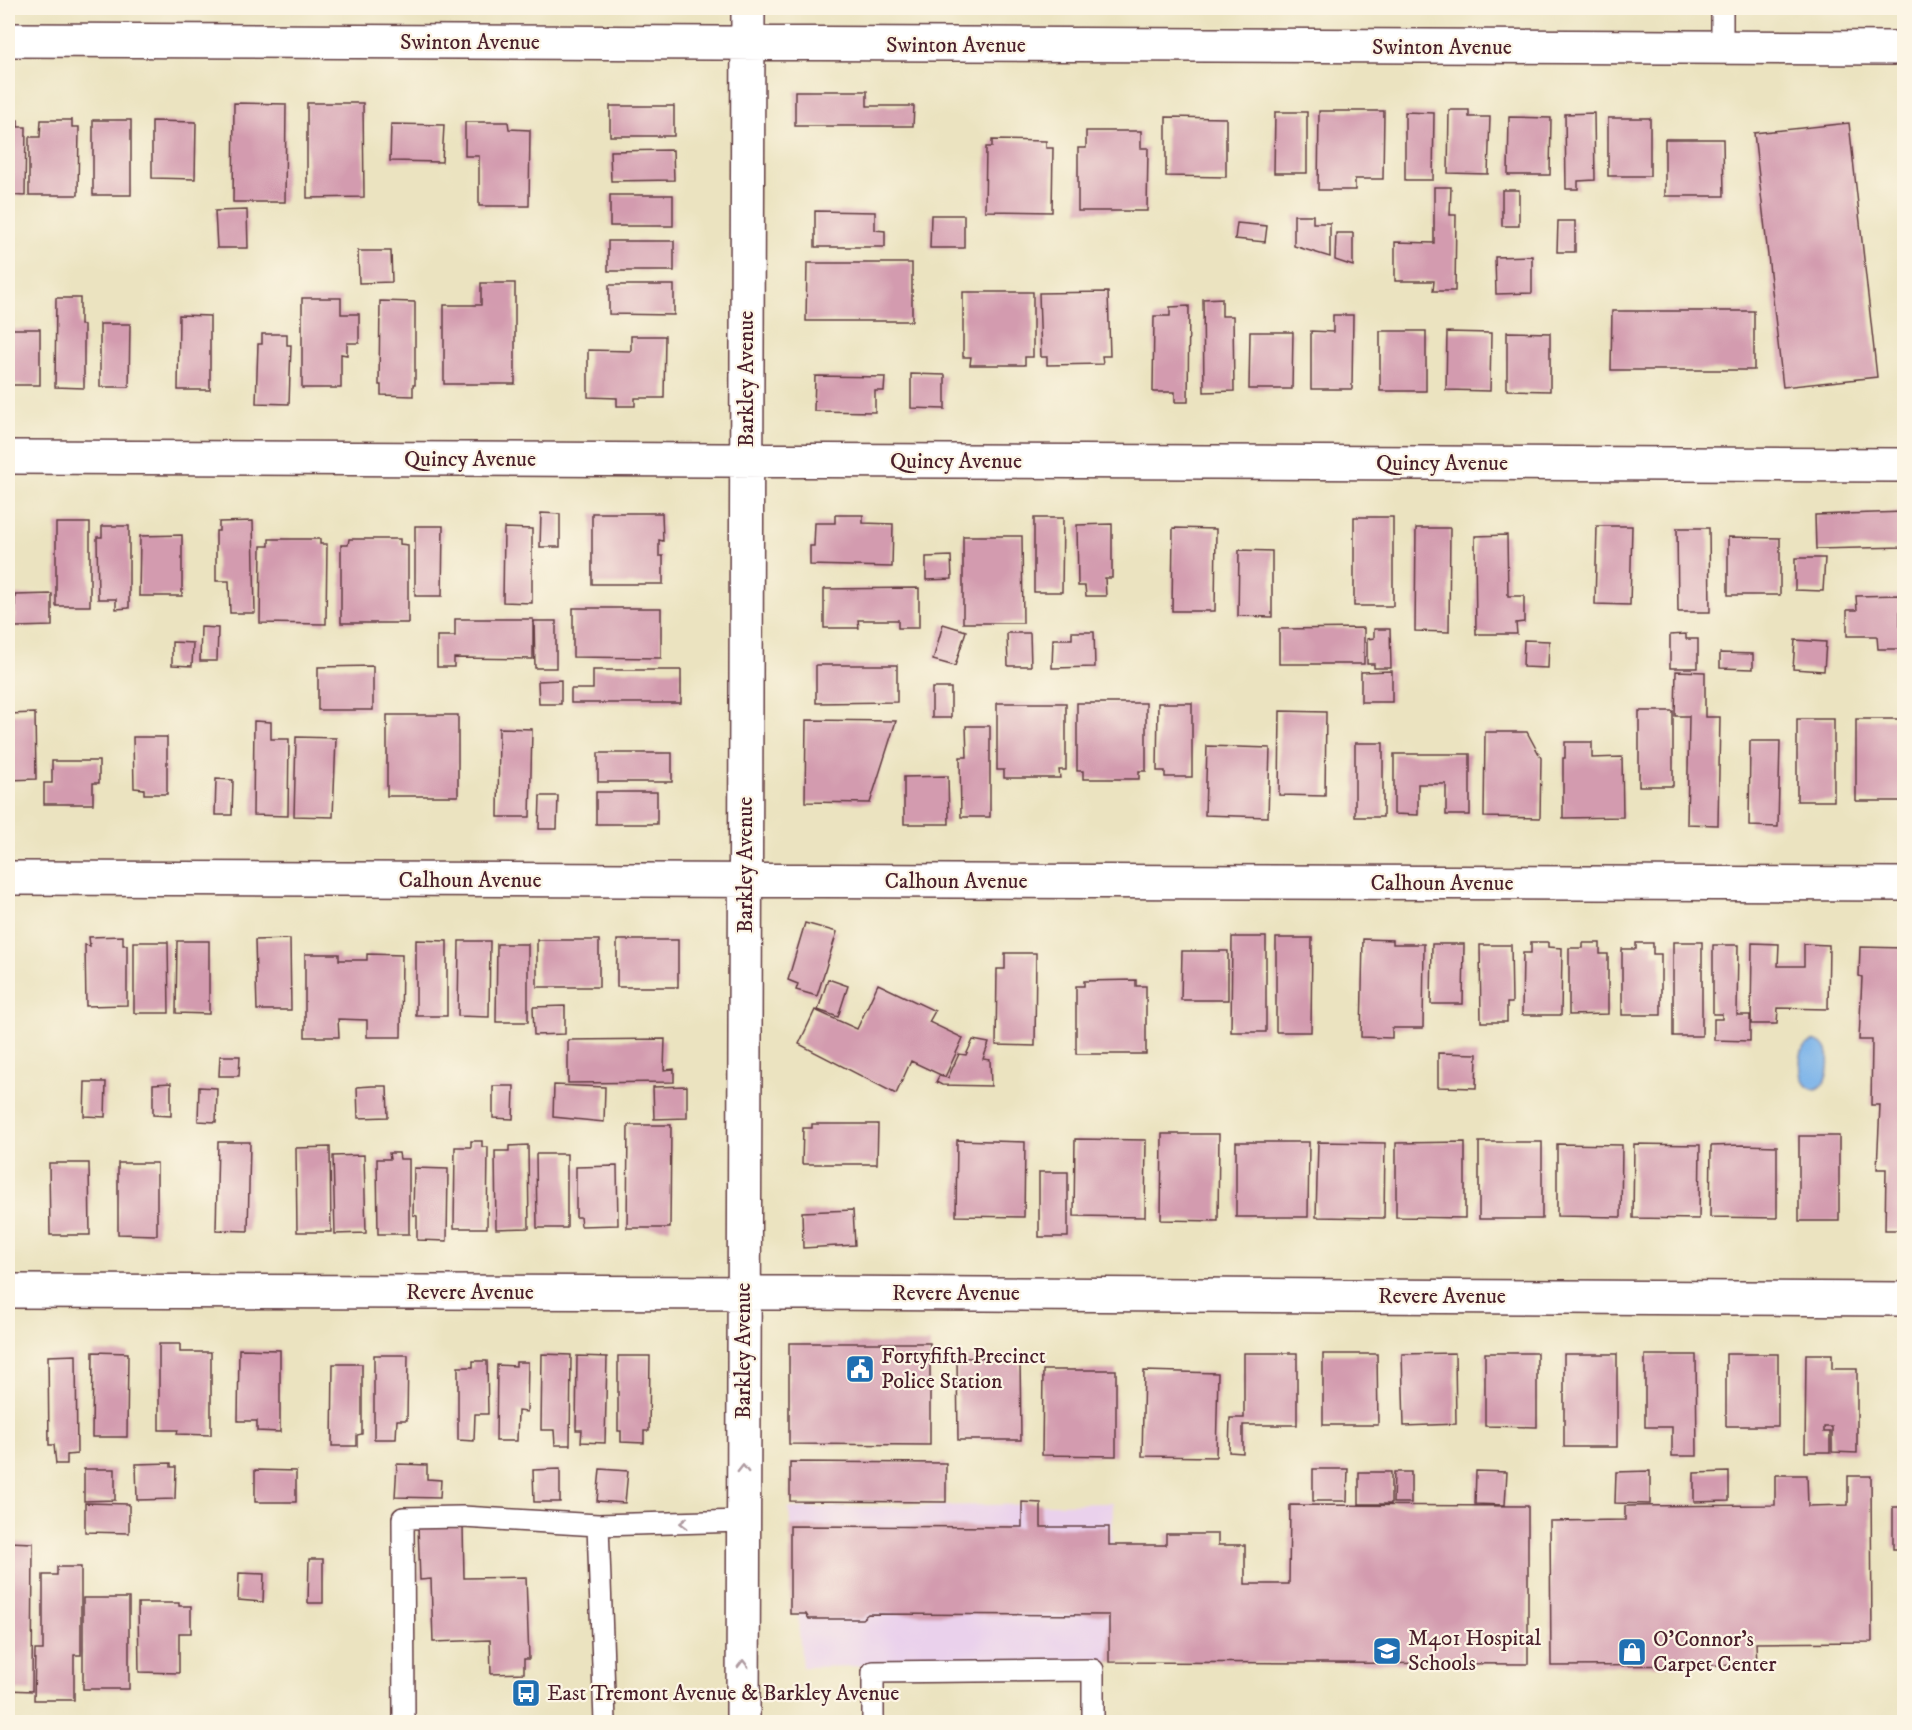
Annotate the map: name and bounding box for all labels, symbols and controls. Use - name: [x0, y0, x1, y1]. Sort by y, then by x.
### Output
- street label: Swinton Avenue: [400, 29, 540, 56]
- street label: Swinton Avenue: [886, 32, 1026, 59]
- street label: Swinton Avenue: [1372, 34, 1512, 61]
- street label: Barkley Avenue: [733, 311, 760, 447]
- street label: Quincy Avenue: [404, 446, 536, 473]
- street label: Quincy Avenue: [890, 448, 1022, 475]
- street label: Quincy Avenue: [1376, 450, 1508, 477]
- street label: Barkley Avenue: [732, 797, 759, 933]
- street label: Calhoun Avenue: [398, 867, 542, 894]
- street label: Calhoun Avenue: [884, 868, 1028, 895]
- street label: Calhoun Avenue: [1370, 870, 1514, 897]
- street label: Revere Avenue: [406, 1279, 534, 1306]
- street label: Revere Avenue: [892, 1280, 1020, 1307]
- street label: Barkley Avenue: [730, 1283, 757, 1419]
- street label: Revere Avenue: [1378, 1283, 1506, 1310]
- place label: Fortyfifth Precinct Police Station: [881, 1343, 1046, 1395]
- public building icon: Fortyfifth Precinct Police Station: [844, 1353, 876, 1385]
- one-way arrow: [737, 1465, 749, 1474]
- one-way arrow: [680, 1517, 689, 1529]
- place label: M401 Hospital Schools: [1408, 1625, 1542, 1677]
- place label: O'Connor's Carpet Center: [1653, 1626, 1777, 1678]
- school or university icon: M401 Hospital Schools: [1371, 1635, 1403, 1667]
- shop icon: O'Connor's Carpet Center: [1616, 1636, 1648, 1668]
- one-way arrow: [737, 1660, 749, 1669]
- bus stop icon: East Tremont Avenue & Barkley Avenue: [510, 1677, 542, 1709]
- place label: East Tremont Avenue & Barkley Avenue: [547, 1680, 899, 1707]

